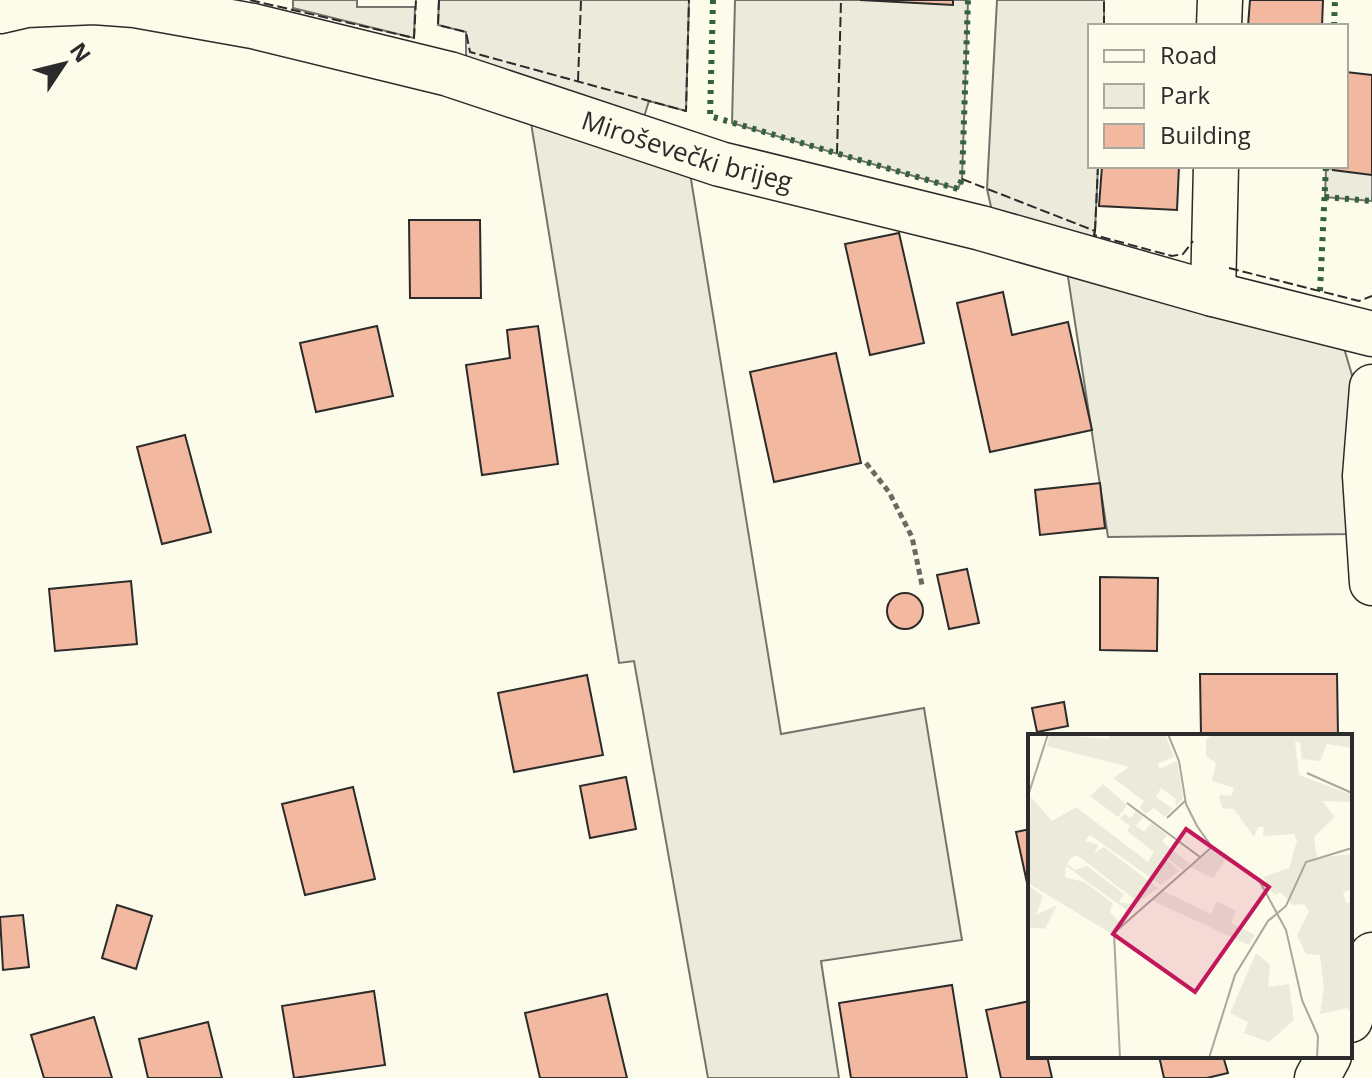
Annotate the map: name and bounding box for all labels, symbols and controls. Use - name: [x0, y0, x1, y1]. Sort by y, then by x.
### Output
- north arrow: [24, 24, 104, 104]
- legend: [1088, 24, 1348, 168]
- text: N: [64, 36, 99, 68]
- text: Road: [1160, 38, 1217, 71]
- text: Park: [1160, 78, 1211, 111]
- street label: Miroševečki brijeg: [577, 101, 796, 199]
- text: Building: [1160, 118, 1251, 151]
- inset map: [1028, 734, 1352, 1058]

